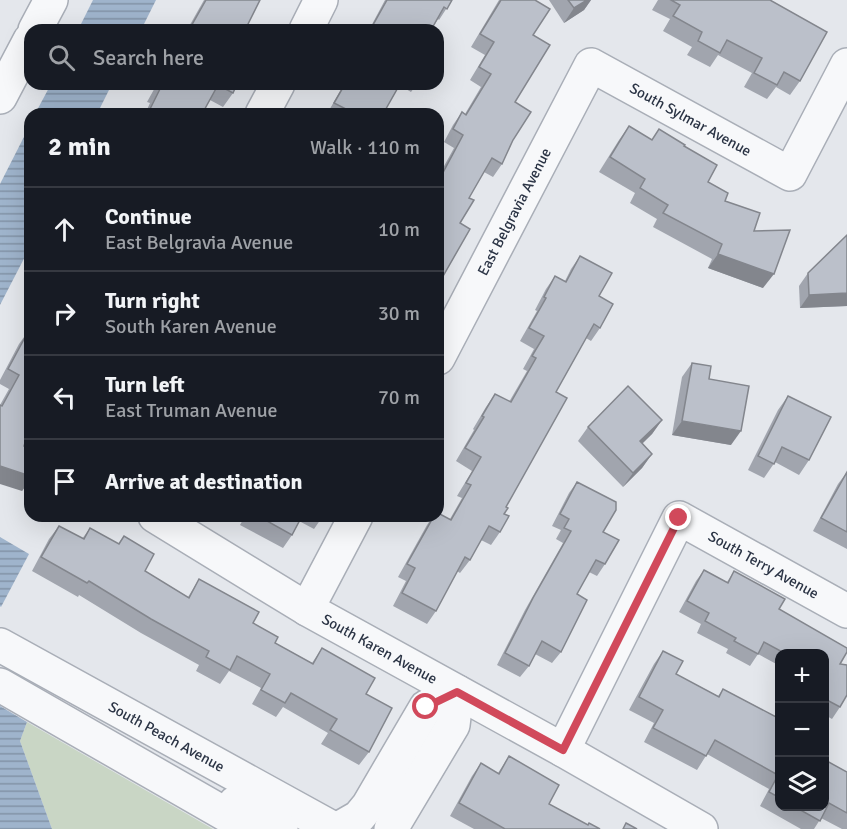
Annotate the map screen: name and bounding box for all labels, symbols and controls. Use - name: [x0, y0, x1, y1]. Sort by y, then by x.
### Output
- search box: [24, 24, 444, 90]
- icon: search: [45, 41, 78, 74]
- text: Search here: [93, 44, 204, 71]
- street label: South Sylmar Avenue: [627, 79, 754, 160]
- text: 2 min: [48, 131, 111, 163]
- text: Walk · 110 m: [310, 135, 420, 160]
- street label: East Belgravia Avenue: [474, 145, 555, 279]
- text: Continue: [105, 203, 192, 230]
- icon: ahead: [48, 213, 81, 246]
- text: 10 m: [378, 217, 420, 242]
- text: East Belgravia Avenue: [105, 230, 293, 255]
- text: Turn right: [105, 287, 200, 314]
- icon: right: [48, 297, 81, 330]
- text: 30 m: [378, 301, 420, 326]
- text: South Karen Avenue: [105, 314, 277, 339]
- text: Turn left: [105, 371, 185, 398]
- icon: left: [48, 381, 81, 414]
- text: 70 m: [378, 385, 420, 410]
- text: East Truman Avenue: [105, 398, 278, 423]
- icon: arrive: [48, 465, 81, 498]
- text: Arrive at destination: [105, 468, 302, 495]
- route end: [665, 504, 691, 530]
- street label: South Terry Avenue: [705, 527, 822, 603]
- street label: South Karen Avenue: [319, 610, 440, 688]
- map controls: [775, 649, 829, 811]
- button: +: [775, 649, 829, 703]
- route start: [412, 693, 438, 719]
- street label: South Peach Avenue: [105, 697, 228, 776]
- button: −: [775, 703, 829, 757]
- button: layers: [775, 757, 829, 811]

